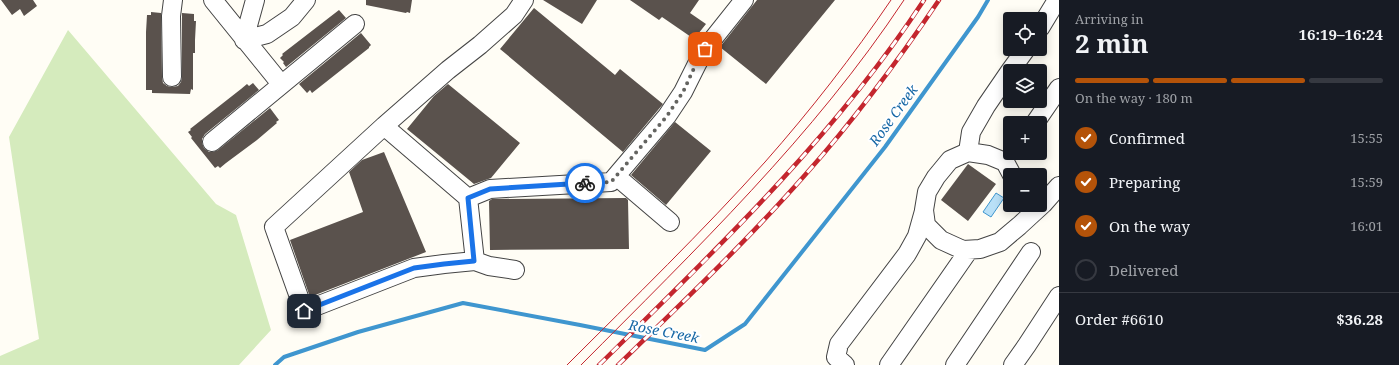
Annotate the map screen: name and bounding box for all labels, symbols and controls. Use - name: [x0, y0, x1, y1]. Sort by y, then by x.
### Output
- text: Arriving in: [1075, 10, 1144, 28]
- map controls: [1003, 12, 1047, 212]
- button: locate: [1003, 12, 1047, 56]
- text: 16:19–16:24: [1299, 24, 1383, 44]
- text: 2 min: [1075, 25, 1149, 61]
- pin: [688, 32, 722, 66]
- icon: bag: [694, 38, 716, 60]
- button: layers: [1003, 64, 1047, 108]
- water label: Rose Creek: [864, 80, 922, 150]
- text: On the way · 180 m: [1075, 89, 1193, 107]
- button: +: [1003, 116, 1047, 160]
- icon: check: [1075, 127, 1097, 149]
- text: Confirmed: [1109, 128, 1185, 148]
- text: 15:55: [1350, 129, 1383, 147]
- courier: [565, 163, 605, 203]
- button: −: [1003, 168, 1047, 212]
- icon: check: [1075, 171, 1097, 193]
- icon: bike: [574, 172, 596, 194]
- text: Preparing: [1109, 172, 1180, 192]
- text: 15:59: [1350, 173, 1383, 191]
- icon: check: [1075, 215, 1097, 237]
- text: On the way: [1109, 216, 1190, 236]
- text: 16:01: [1350, 217, 1383, 235]
- text: Delivered: [1109, 260, 1178, 280]
- pin: [287, 294, 321, 328]
- icon: home: [293, 300, 315, 322]
- text: Order #6610: [1075, 309, 1163, 329]
- text: $36.28: [1336, 309, 1383, 329]
- water label: Rose Creek: [626, 315, 702, 347]

